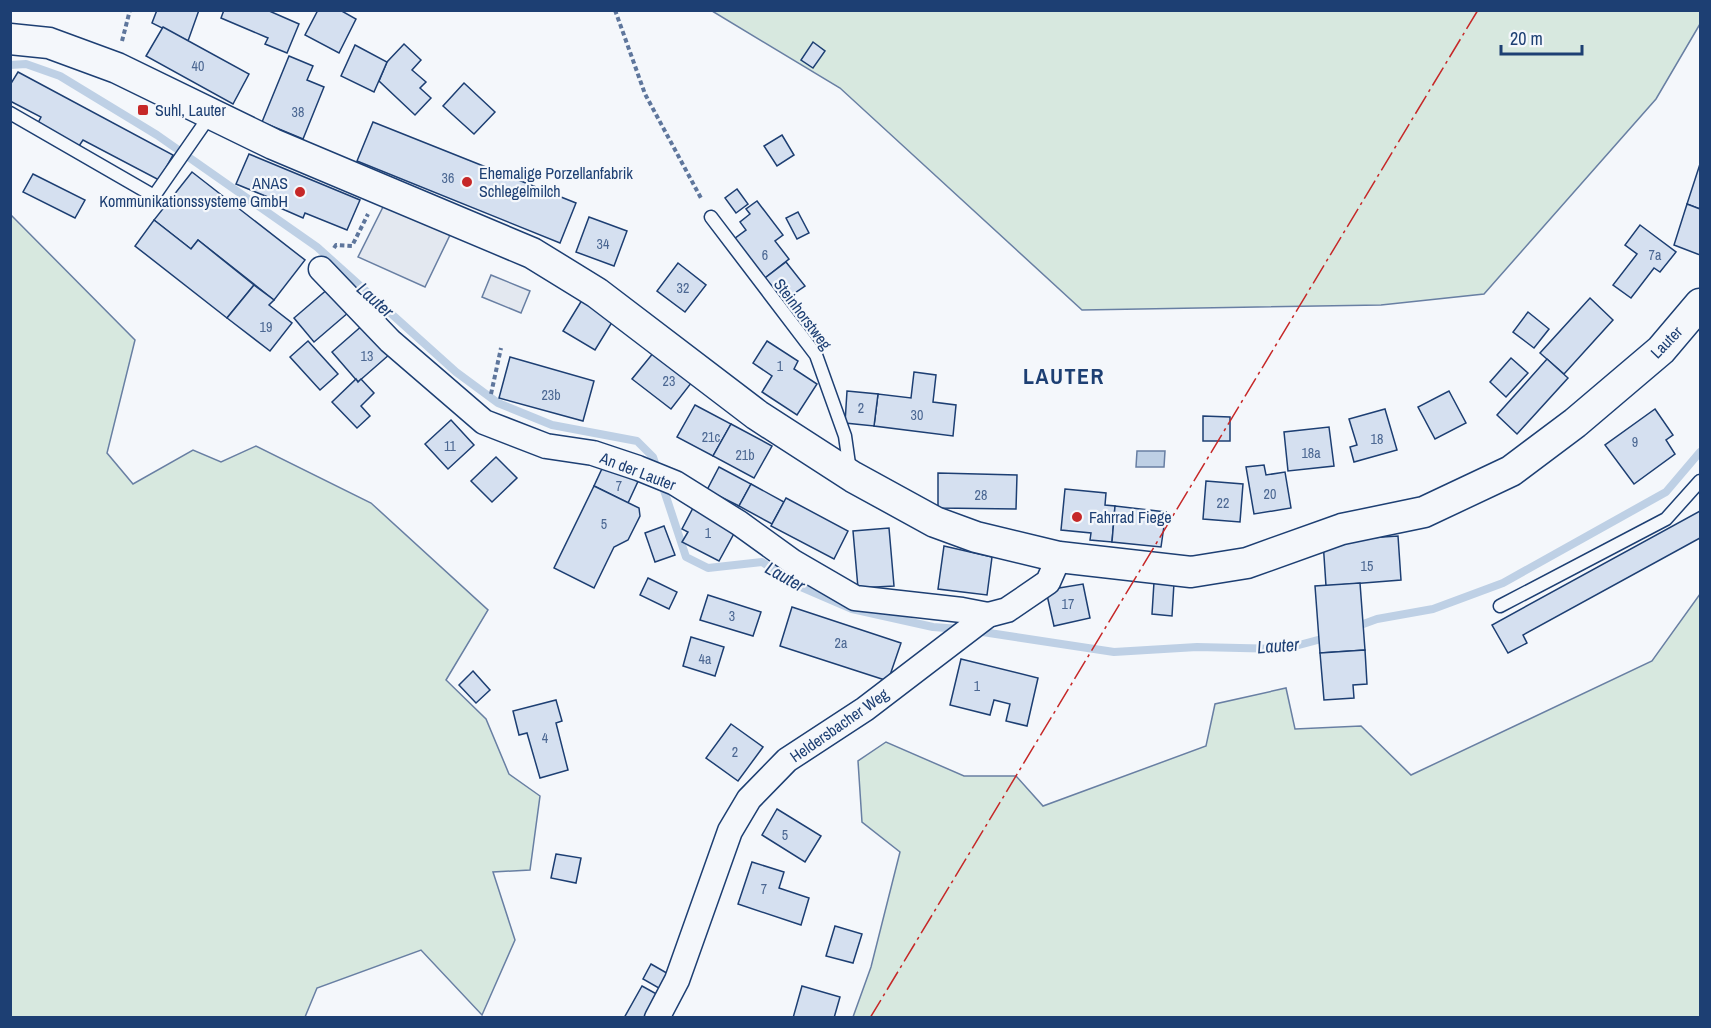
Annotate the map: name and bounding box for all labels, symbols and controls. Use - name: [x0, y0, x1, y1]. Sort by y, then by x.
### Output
- scale bar: [1501, 18, 1582, 56]
- text: 20 m: [1510, 26, 1543, 51]
- house number: 40: [192, 57, 204, 75]
- place label: Suhl, Lauter: [155, 99, 226, 121]
- marker: Suhl, Lauter: [136, 103, 150, 117]
- house number: 38: [292, 103, 304, 121]
- place label: Ehemalige Porzellanfabrik Schlegelmilch: [479, 162, 633, 202]
- house number: 36: [442, 169, 454, 187]
- place label: ANAS Kommunikationssysteme GmbH: [99, 172, 288, 212]
- marker: Ehemalige Porzellanfabrik Schlegelmilch: [460, 175, 474, 189]
- marker: ANAS Kommunikationssysteme GmbH: [293, 185, 307, 199]
- house number: 34: [597, 235, 610, 253]
- house number: 6: [762, 246, 768, 264]
- house number: 7a: [1649, 246, 1662, 264]
- street label: Steinhorstweg: [769, 274, 837, 355]
- water label: Lauter: [351, 276, 400, 324]
- house number: 32: [677, 279, 689, 297]
- house number: 19: [260, 318, 272, 336]
- street label: Lauter: [1645, 321, 1687, 363]
- house number: 13: [361, 347, 373, 365]
- house number: 1: [777, 357, 784, 375]
- district label: LAUTER: [1023, 361, 1105, 391]
- house number: 23: [663, 372, 675, 390]
- house number: 23b: [541, 386, 561, 404]
- house number: 2: [858, 399, 864, 417]
- house number: 30: [911, 406, 923, 424]
- house number: 21c: [702, 428, 721, 446]
- house number: 18: [1371, 430, 1383, 448]
- house number: 9: [1632, 433, 1638, 451]
- house number: 11: [444, 437, 457, 455]
- house number: 18a: [1301, 444, 1321, 462]
- street label: An der Lauter: [596, 446, 680, 496]
- house number: 21b: [735, 446, 755, 464]
- house number: 7: [616, 477, 622, 495]
- house number: 20: [1264, 485, 1276, 503]
- house number: 28: [975, 486, 987, 504]
- house number: 22: [1217, 494, 1229, 512]
- place label: Fahrrad Fiege: [1089, 506, 1172, 528]
- marker: Fahrrad Fiege: [1070, 510, 1084, 524]
- house number: 5: [601, 515, 607, 533]
- house number: 1: [705, 524, 712, 542]
- water label: Lauter: [761, 555, 811, 598]
- house number: 15: [1361, 557, 1373, 575]
- house number: 17: [1062, 595, 1074, 613]
- house number: 3: [729, 607, 735, 625]
- water label: Lauter: [1256, 631, 1301, 659]
- house number: 2a: [835, 634, 848, 652]
- house number: 4a: [699, 650, 712, 668]
- house number: 1: [974, 677, 981, 695]
- street label: Heldersbacher Weg: [785, 682, 893, 767]
- house number: 4: [542, 729, 549, 747]
- house number: 2: [732, 743, 738, 761]
- house number: 5: [782, 826, 788, 844]
- house number: 7: [761, 880, 767, 898]

